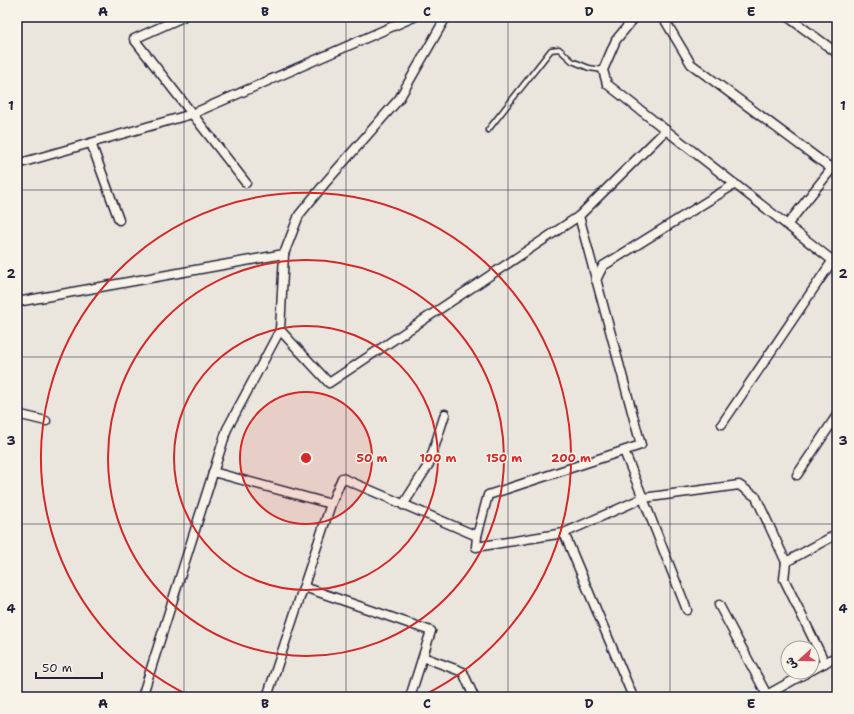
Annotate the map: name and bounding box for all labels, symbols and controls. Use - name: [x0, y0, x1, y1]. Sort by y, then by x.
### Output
- text: A: [98, 3, 108, 20]
- text: B: [261, 3, 269, 20]
- text: C: [423, 3, 431, 20]
- text: D: [584, 3, 594, 20]
- text: E: [747, 3, 756, 20]
- text: 1: [8, 97, 14, 114]
- text: 1: [840, 97, 846, 114]
- text: 2: [6, 265, 16, 282]
- text: 2: [838, 265, 848, 282]
- text: 3: [6, 432, 16, 449]
- text: 3: [838, 432, 848, 449]
- text: 50 m: [357, 450, 388, 466]
- text: 100 m: [420, 450, 457, 466]
- text: 150 m: [486, 450, 522, 466]
- text: 200 m: [551, 450, 591, 466]
- centre of rings: [299, 451, 313, 465]
- text: 4: [6, 600, 16, 617]
- text: 4: [838, 600, 848, 617]
- north arrow: [780, 640, 820, 680]
- scale bar: [36, 654, 102, 680]
- text: ش: [782, 655, 800, 672]
- text: 50 m: [42, 660, 72, 676]
- text: A: [98, 695, 108, 712]
- text: B: [261, 695, 269, 712]
- text: C: [423, 695, 431, 712]
- text: D: [584, 695, 594, 712]
- text: E: [747, 695, 756, 712]

